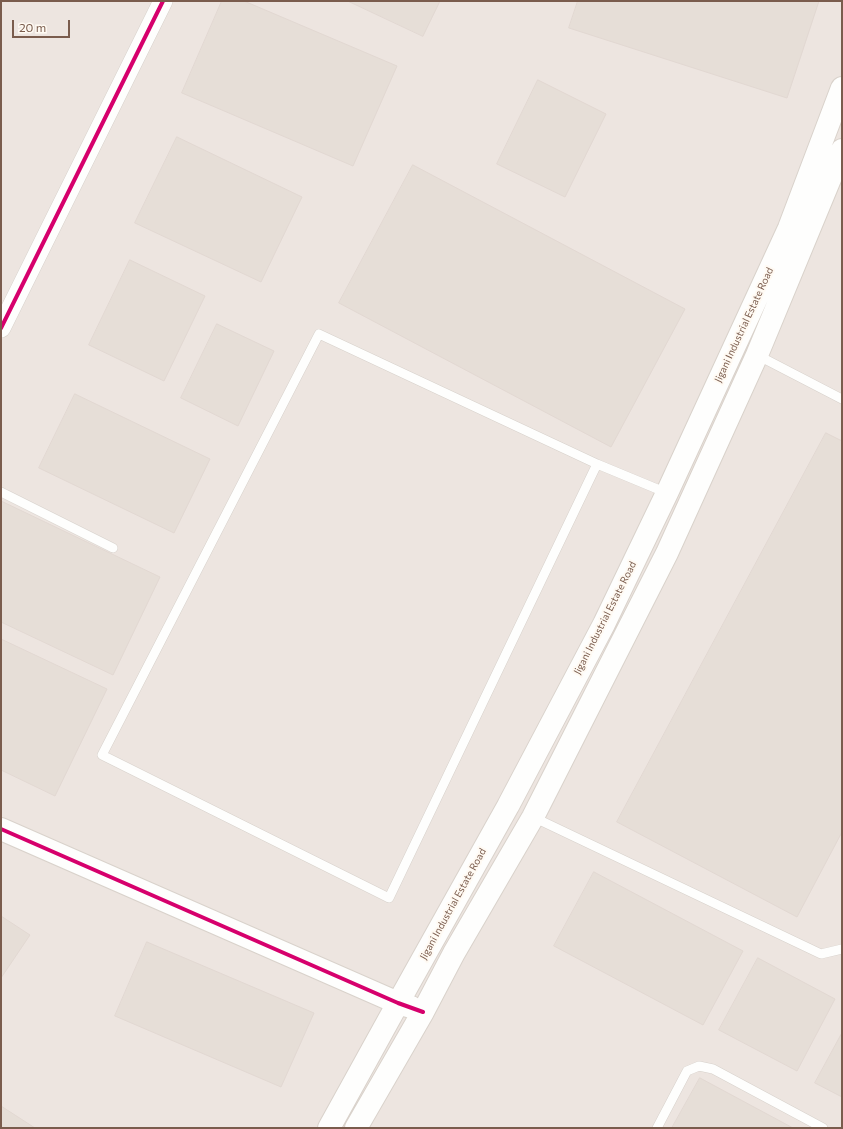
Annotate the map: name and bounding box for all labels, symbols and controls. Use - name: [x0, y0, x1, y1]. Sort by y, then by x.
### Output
- scale bar: [14, 12, 72, 38]
- text: 20 m: [19, 20, 46, 34]
- street label: Jigani Industrial Estate Road: [712, 266, 776, 384]
- street label: Jigani Industrial Estate Road: [571, 559, 639, 677]
- street label: Jigani Industrial Estate Road: [417, 846, 489, 962]

